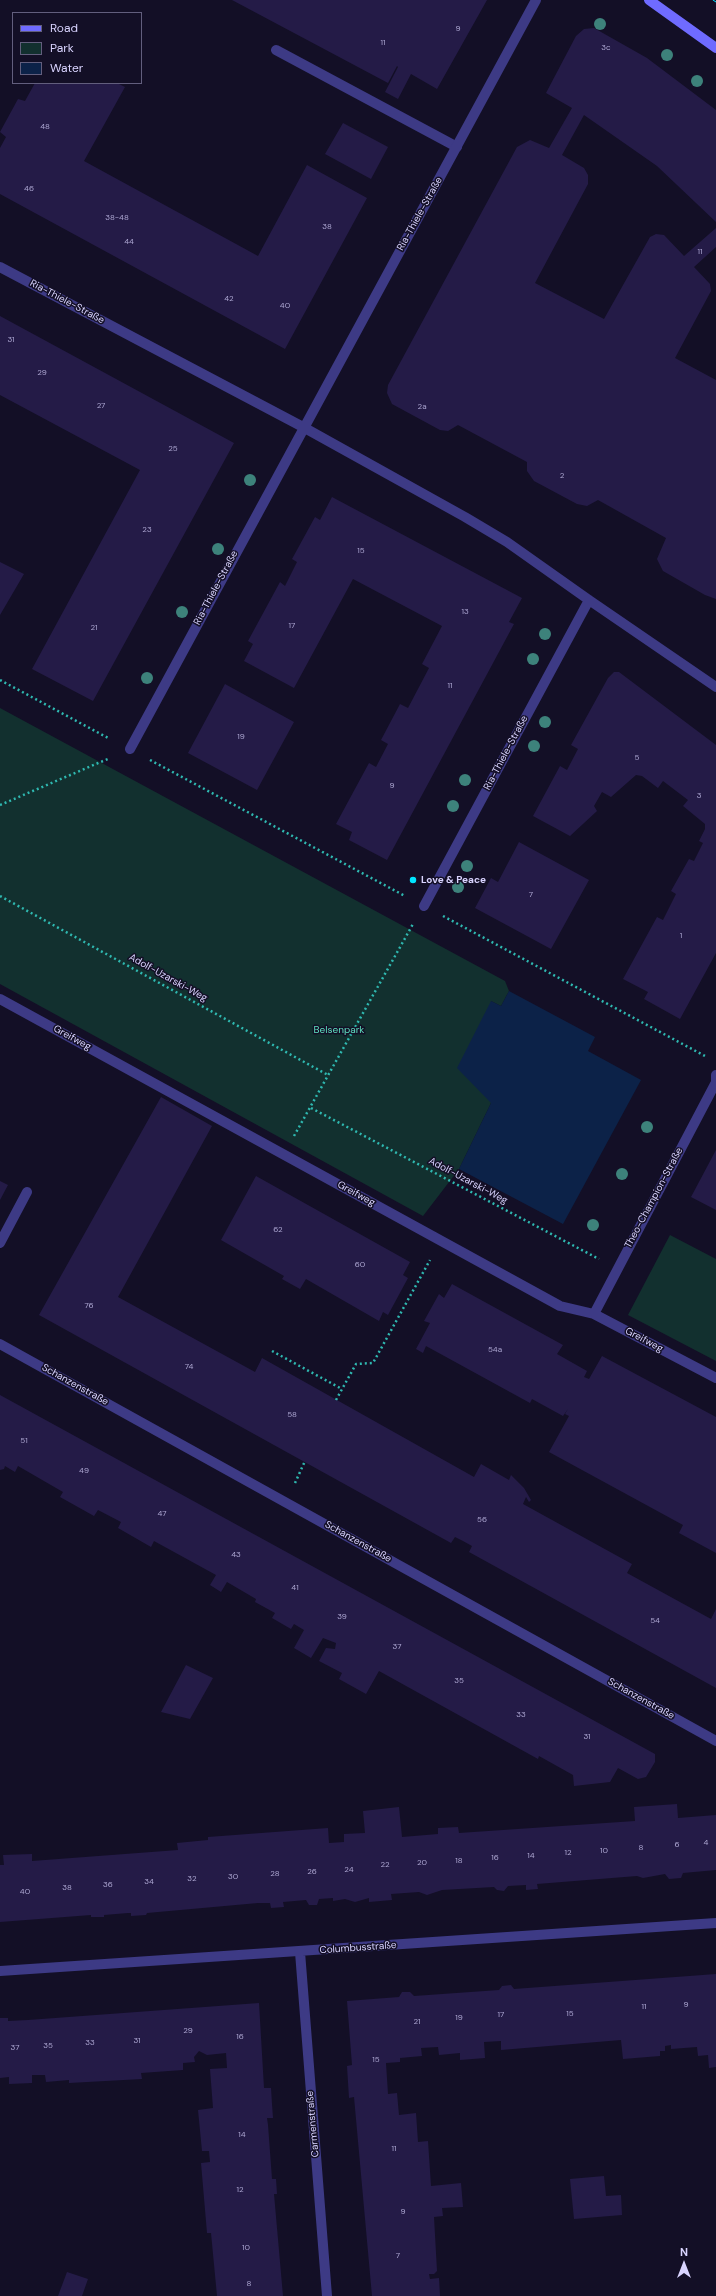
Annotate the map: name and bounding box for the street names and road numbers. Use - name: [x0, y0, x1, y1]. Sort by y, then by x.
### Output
- street label: Ria-Thiele-Straße: [395, 175, 445, 253]
- street label: Ria-Thiele-Straße: [28, 277, 106, 327]
- street label: Ria-Thiele-Straße: [191, 549, 241, 627]
- street label: Ria-Thiele-Straße: [481, 714, 531, 792]
- street label: Adolf-Uzarski-Weg: [127, 951, 209, 1005]
- street label: Greifweg: [51, 1023, 93, 1053]
- street label: Theo-Champion-Straße: [622, 1146, 686, 1250]
- street label: Adolf-Uzarski-Weg: [426, 1155, 510, 1207]
- street label: Greifweg: [335, 1179, 377, 1209]
- street label: Greifweg: [623, 1325, 665, 1355]
- street label: Schanzenstraße: [40, 1362, 110, 1408]
- street label: Schanzenstraße: [323, 1519, 393, 1565]
- street label: Schanzenstraße: [606, 1676, 676, 1722]
- street label: Columbusstraße: [319, 1939, 397, 1957]
- street label: Carmenstraße: [304, 2090, 322, 2158]

